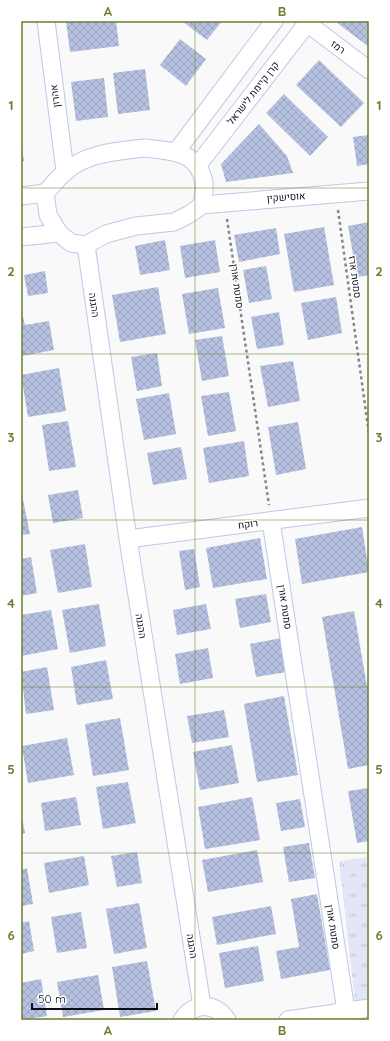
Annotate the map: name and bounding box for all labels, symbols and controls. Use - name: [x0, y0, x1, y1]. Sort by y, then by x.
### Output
- text: A: [104, 3, 113, 19]
- text: B: [278, 3, 286, 19]
- street label: רמז: [328, 37, 348, 57]
- street label: קרן קיימת לישראל: [224, 59, 282, 127]
- street label: אהרון: [47, 84, 63, 108]
- text: 1: [8, 97, 14, 113]
- text: 1: [376, 97, 382, 113]
- street label: אוסישקין: [266, 189, 306, 205]
- street label: סמטת ארז: [346, 255, 364, 299]
- text: 2: [7, 263, 15, 279]
- street label: סמטת אורן: [227, 263, 247, 309]
- text: 2: [375, 263, 383, 279]
- street label: ההגנה: [86, 292, 102, 318]
- text: 3: [8, 429, 15, 445]
- text: 3: [376, 429, 383, 445]
- street label: רוקח: [237, 516, 259, 532]
- street label: סמטת אורן: [275, 584, 295, 630]
- text: 4: [7, 595, 15, 611]
- text: 4: [375, 595, 383, 611]
- street label: ההגנה: [133, 613, 149, 640]
- text: 5: [7, 761, 15, 777]
- text: 5: [375, 761, 383, 777]
- street label: סמטת אורן: [323, 904, 343, 950]
- text: 6: [7, 927, 15, 943]
- text: 6: [375, 927, 383, 943]
- street label: ההגנה: [184, 933, 200, 960]
- scale bar: [32, 985, 157, 1011]
- text: 50 m: [38, 991, 66, 1006]
- text: A: [104, 1022, 113, 1038]
- text: B: [278, 1022, 286, 1038]

